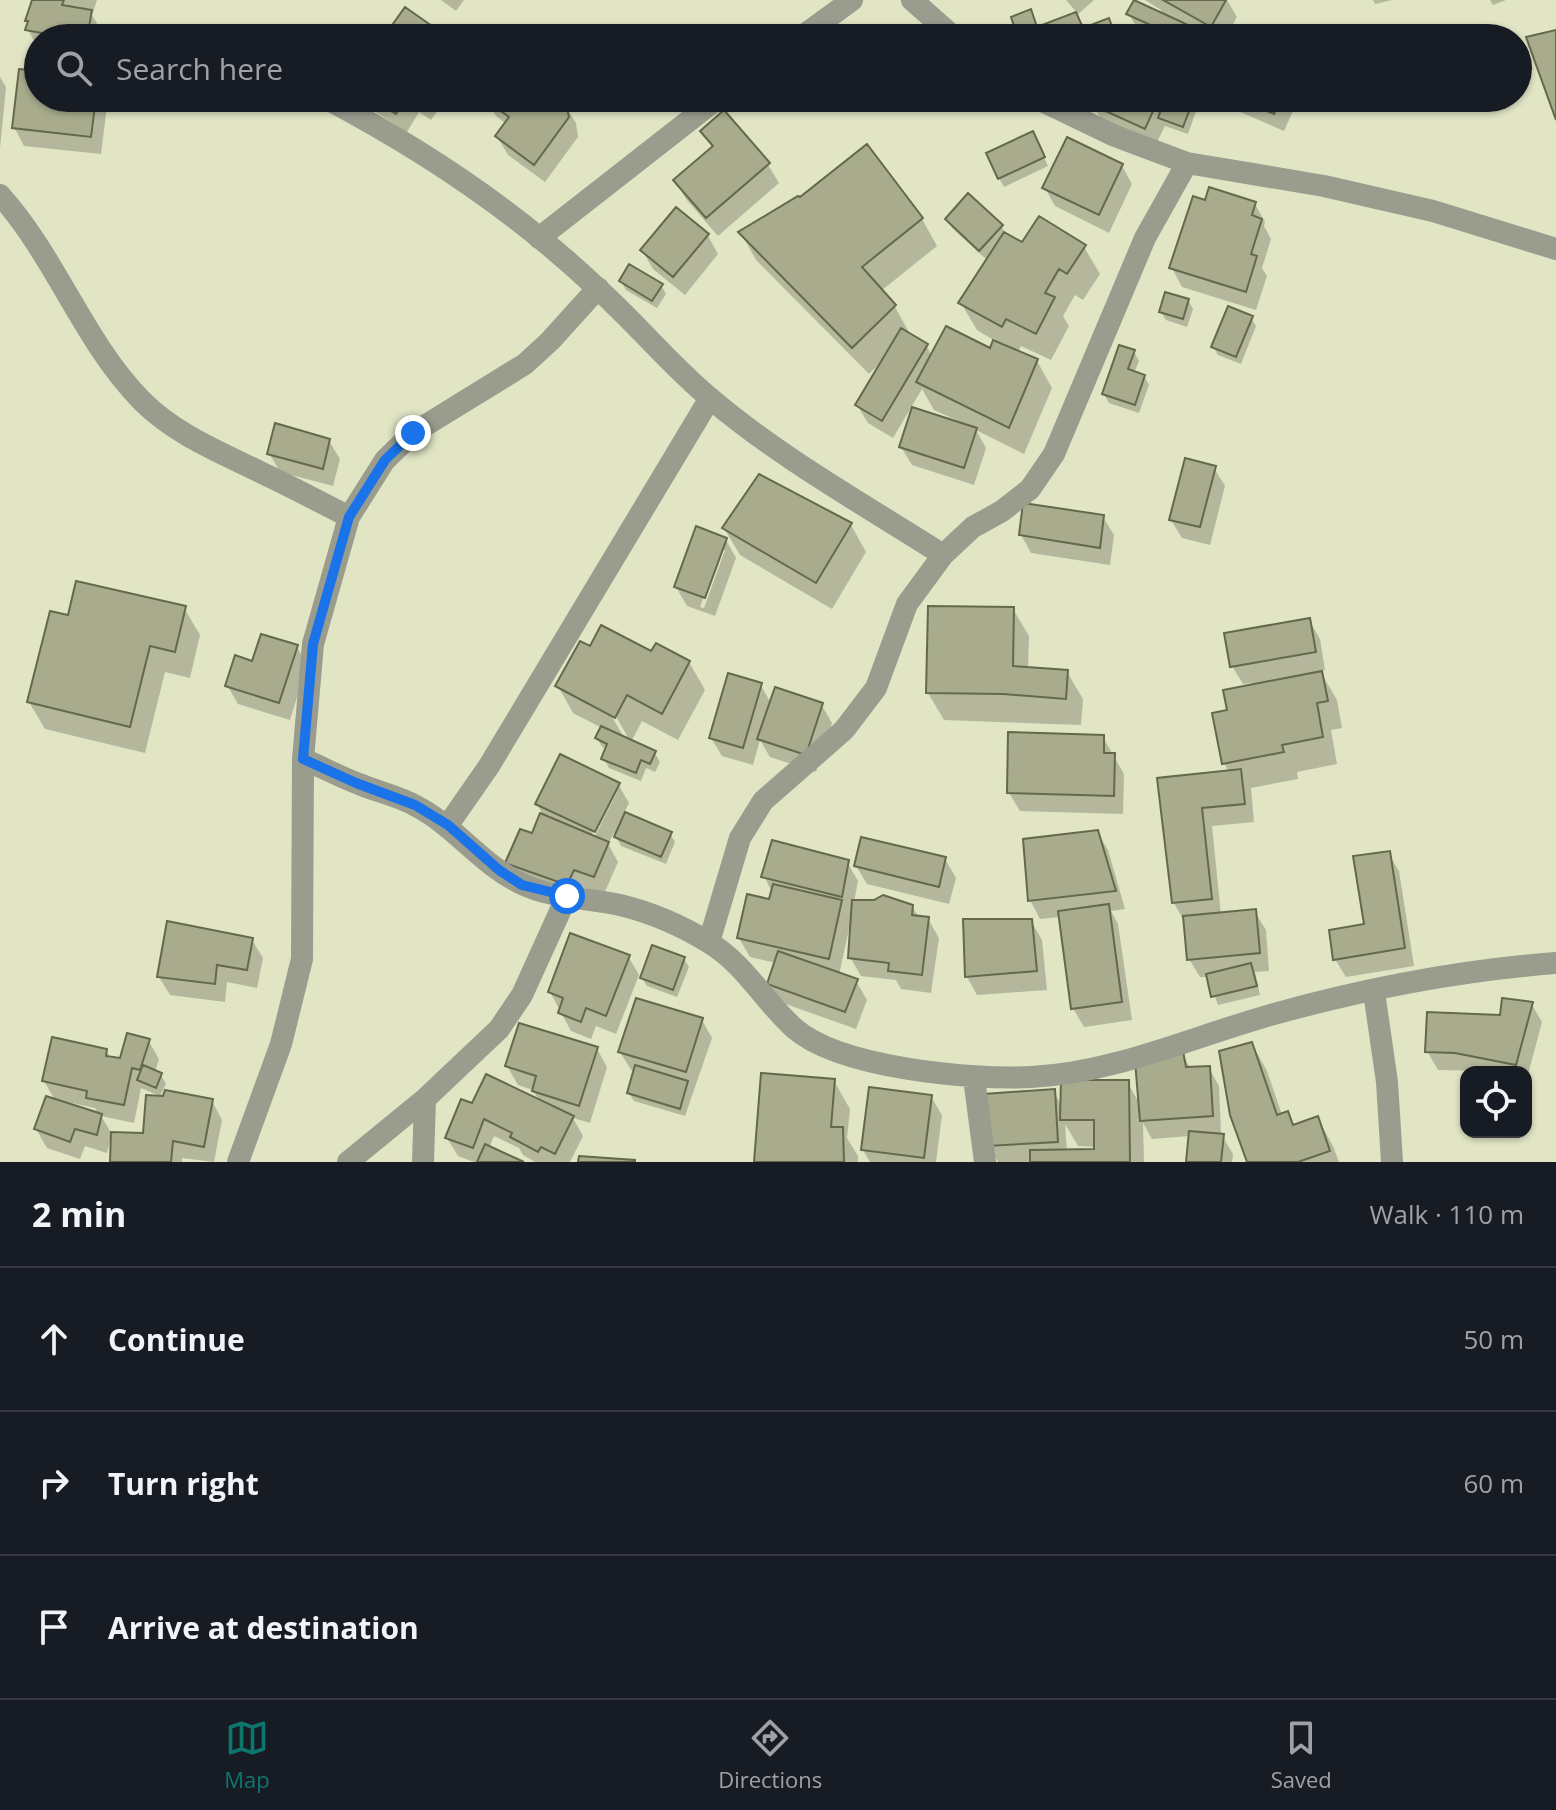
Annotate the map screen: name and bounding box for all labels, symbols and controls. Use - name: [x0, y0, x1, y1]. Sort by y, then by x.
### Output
- search box: [24, 24, 1532, 112]
- icon: search: [52, 46, 96, 90]
- text: Search here: [116, 48, 283, 89]
- route end: [395, 415, 431, 451]
- route start: [549, 878, 585, 914]
- map controls: [1460, 1066, 1532, 1138]
- button: locate: [1460, 1066, 1532, 1138]
- text: 2 min: [32, 1191, 126, 1237]
- text: Walk · 110 m: [1370, 1196, 1524, 1232]
- icon: ahead: [32, 1317, 76, 1361]
- text: Continue: [108, 1319, 245, 1360]
- text: 50 m: [1463, 1321, 1524, 1357]
- icon: right: [32, 1461, 76, 1505]
- text: Turn right: [108, 1463, 259, 1504]
- text: 60 m: [1463, 1465, 1524, 1501]
- icon: arrive: [32, 1605, 76, 1649]
- text: Arrive at destination: [108, 1607, 419, 1648]
- tab: Map: [224, 1716, 270, 1794]
- tab: Directions: [718, 1716, 822, 1794]
- tab: Saved: [1271, 1716, 1332, 1794]

